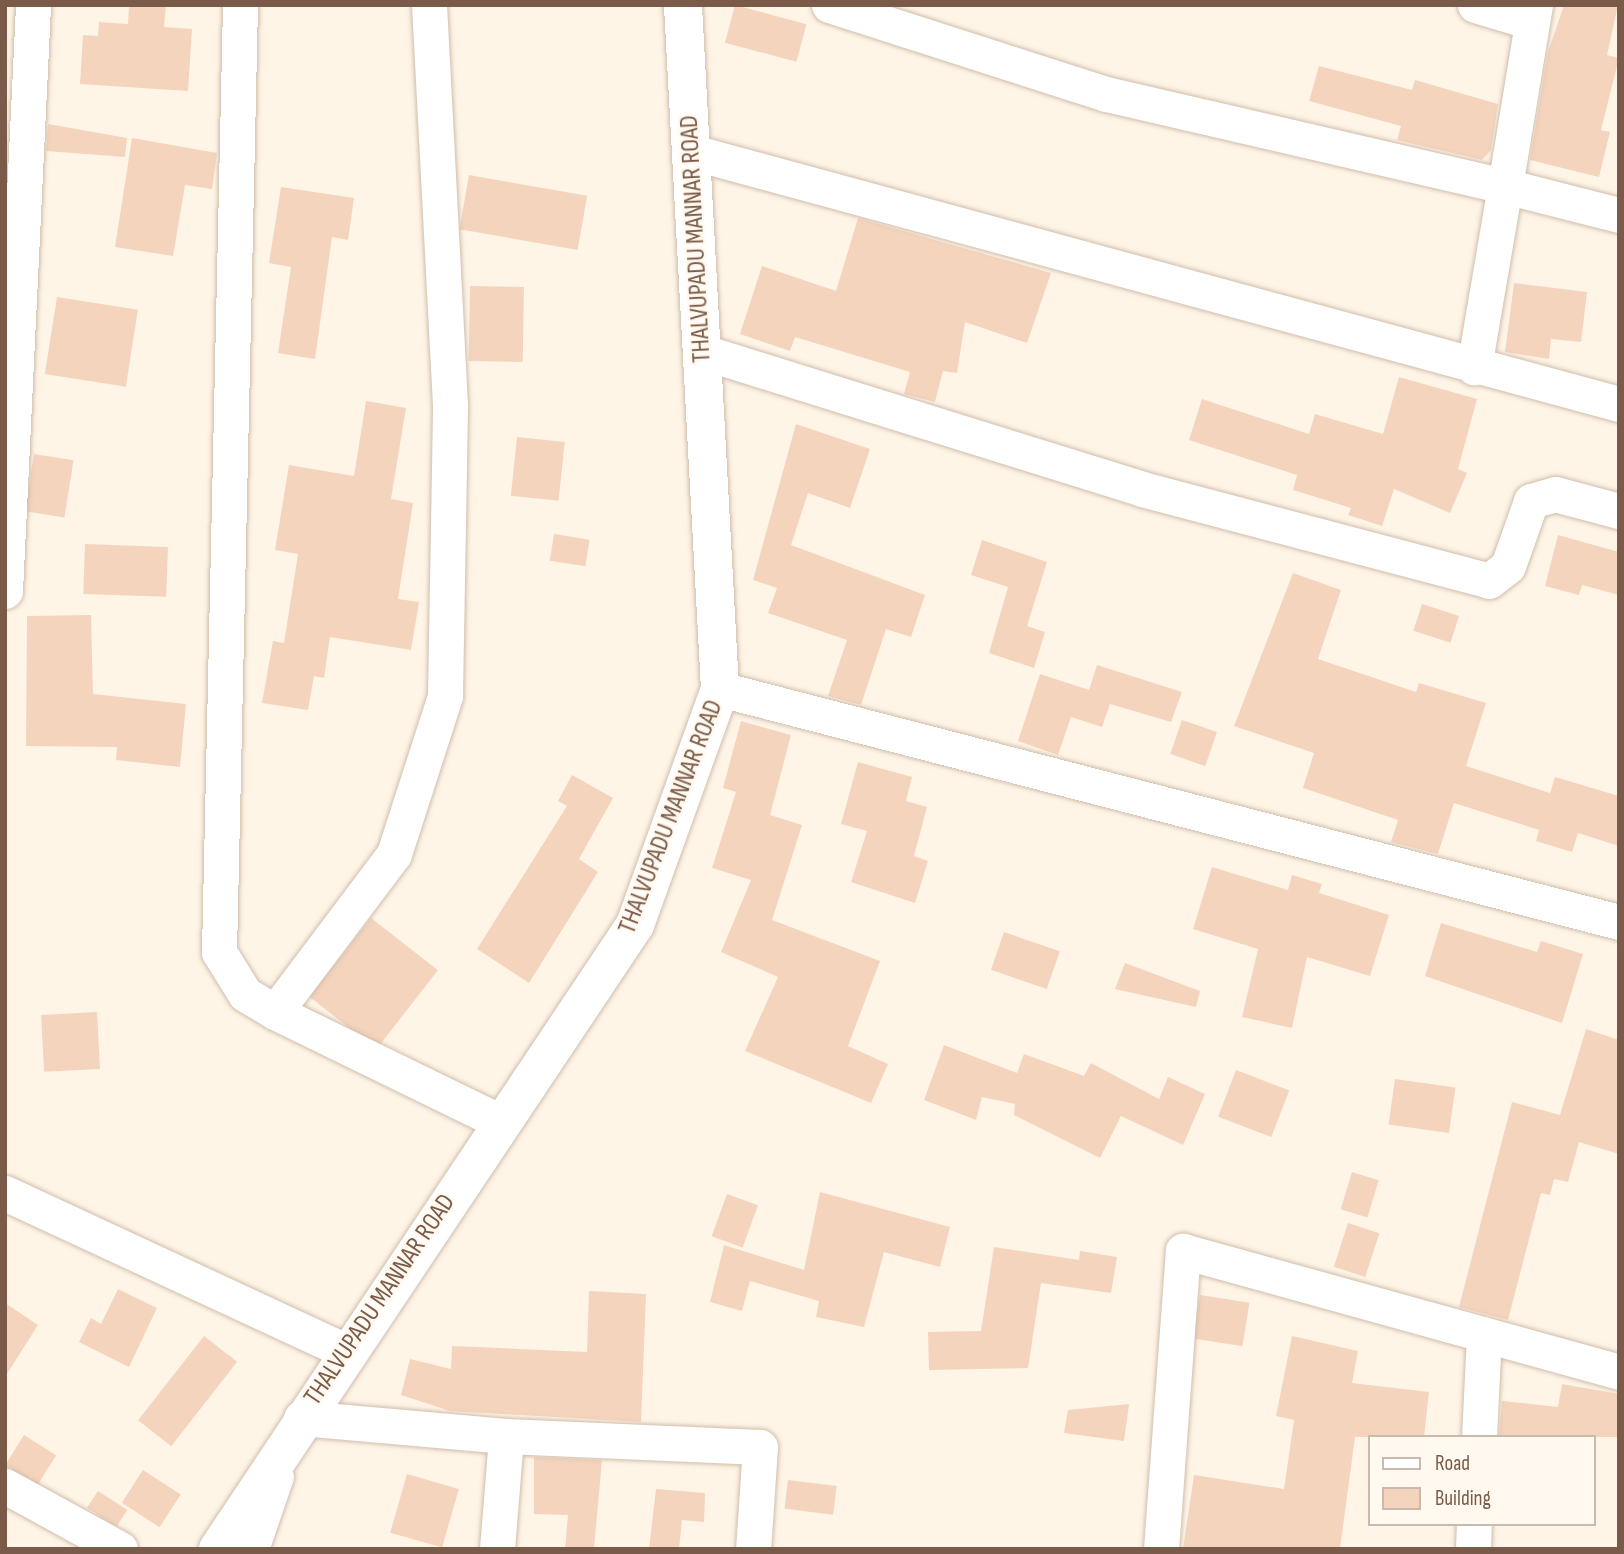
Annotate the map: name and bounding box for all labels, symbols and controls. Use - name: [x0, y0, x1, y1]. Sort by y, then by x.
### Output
- street label: THALVUPADU MANNAR ROAD: [674, 114, 718, 364]
- street label: THALVUPADU MANNAR ROAD: [612, 696, 730, 938]
- street label: THALVUPADU MANNAR ROAD: [298, 1189, 462, 1411]
- legend: [1368, 1435, 1596, 1526]
- text: Road: [1435, 1451, 1470, 1476]
- text: Building: [1435, 1486, 1491, 1511]

